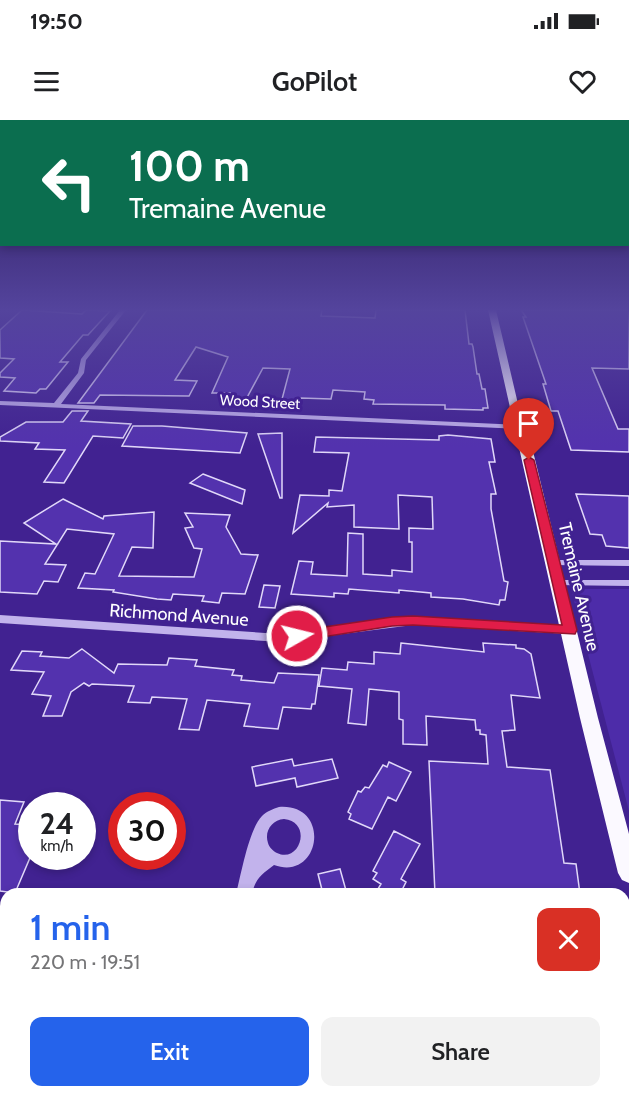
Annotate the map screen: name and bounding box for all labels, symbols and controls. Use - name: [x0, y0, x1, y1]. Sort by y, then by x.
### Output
- text: 19:50: [30, 8, 83, 35]
- icon: menu: [30, 65, 63, 98]
- text: GoPilot: [272, 65, 357, 98]
- icon: heart: [566, 65, 599, 98]
- text: 100 m: [129, 140, 250, 192]
- icon: left: [30, 144, 108, 222]
- text: Tremaine Avenue: [129, 192, 326, 225]
- street label: Wood Street: [219, 391, 301, 413]
- pin: [503, 398, 554, 460]
- icon: arrive: [512, 407, 545, 440]
- street label: Tremaine Avenue: [554, 521, 604, 653]
- street label: Richmond Avenue: [109, 599, 249, 631]
- position arrow: [265, 604, 329, 668]
- speed limit sign: 30: [108, 792, 186, 870]
- text: 24: [40, 805, 74, 842]
- text: km/h: [41, 837, 73, 855]
- text: 1 min: [30, 905, 110, 949]
- button: close: [537, 908, 600, 971]
- text: 220 m · 19:51: [30, 950, 140, 974]
- button: Exit: [30, 1017, 309, 1086]
- button: Share: [321, 1017, 600, 1086]

